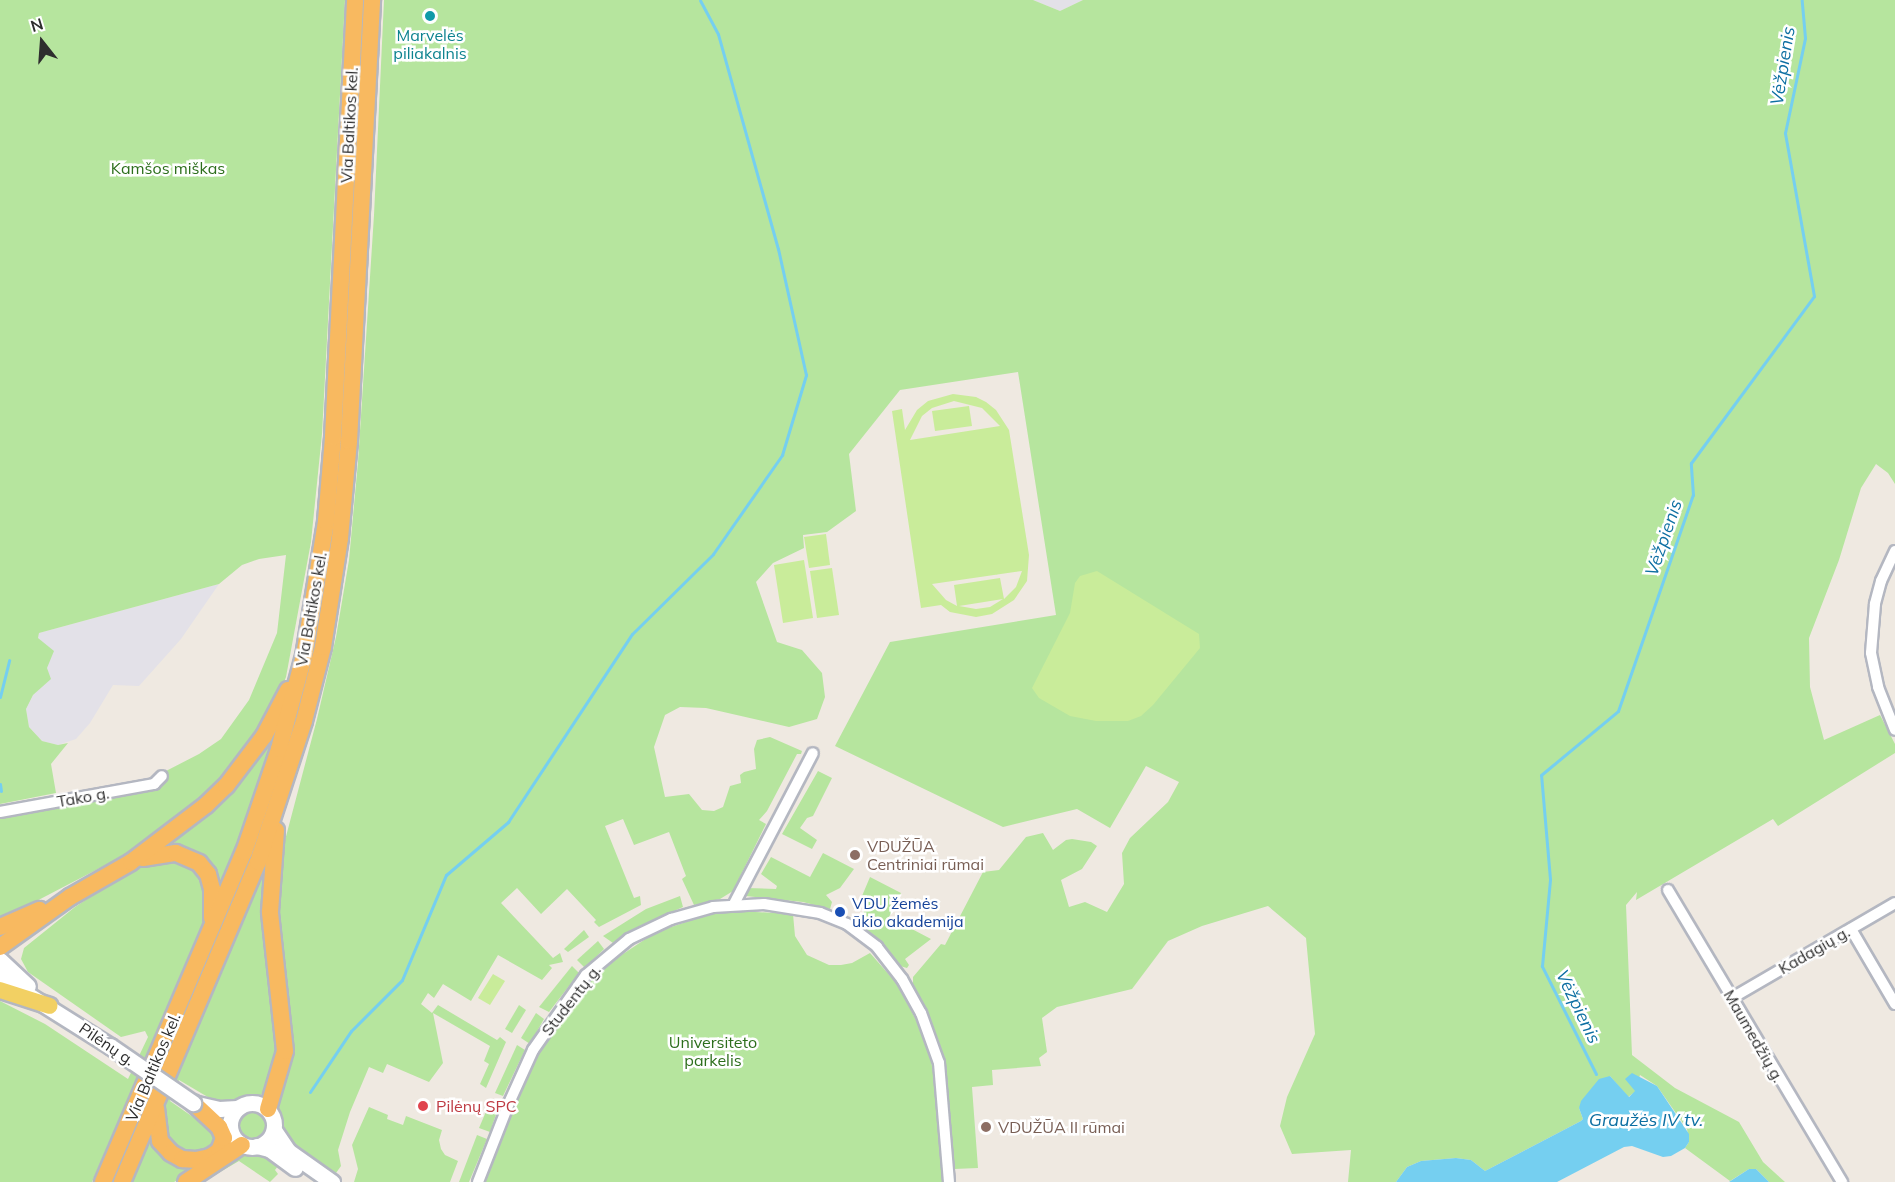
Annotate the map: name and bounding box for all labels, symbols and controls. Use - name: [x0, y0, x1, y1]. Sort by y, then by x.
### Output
- marker: Marvelės piliakalnis: [423, 9, 437, 23]
- north arrow: [12, 12, 72, 72]
- text: N: [28, 13, 45, 36]
- place label: Marvelės piliakalnis: [393, 25, 467, 63]
- water label: Vėžpienis: [1766, 25, 1800, 107]
- street label: Via Baltikos kel.: [336, 67, 362, 183]
- park label: Kamšos miškas: [111, 158, 225, 178]
- water label: Vėžpienis: [1641, 497, 1687, 579]
- street label: Via Baltikos kel.: [291, 550, 331, 668]
- street label: Tako g.: [55, 783, 111, 811]
- place label: VDUŽŪA Centriniai rūmai: [867, 836, 984, 874]
- marker: VDUŽŪA Centriniai rūmai: [848, 848, 862, 862]
- place label: VDU žemės ūkio akademija: [852, 893, 964, 931]
- marker: VDU žemės ūkio akademija: [833, 905, 847, 919]
- street label: Kadagių g.: [1775, 922, 1853, 978]
- street label: Studentų g.: [537, 961, 605, 1039]
- water label: Vėžpienis: [1551, 967, 1605, 1047]
- street label: Maumedžių g.: [1720, 986, 1788, 1086]
- street label: Via Baltikos kel.: [122, 1010, 184, 1124]
- street label: Pilėnų g.: [76, 1018, 138, 1070]
- park label: Universiteto parkelis: [669, 1032, 757, 1070]
- place label: Pilėnų SPC: [436, 1096, 517, 1116]
- marker: Pilėnų SPC: [414, 1097, 432, 1115]
- water label: Graužės IV tv.: [1589, 1109, 1703, 1131]
- place label: VDUŽŪA II rūmai: [998, 1117, 1125, 1137]
- marker: VDUŽŪA II rūmai: [979, 1120, 993, 1134]

